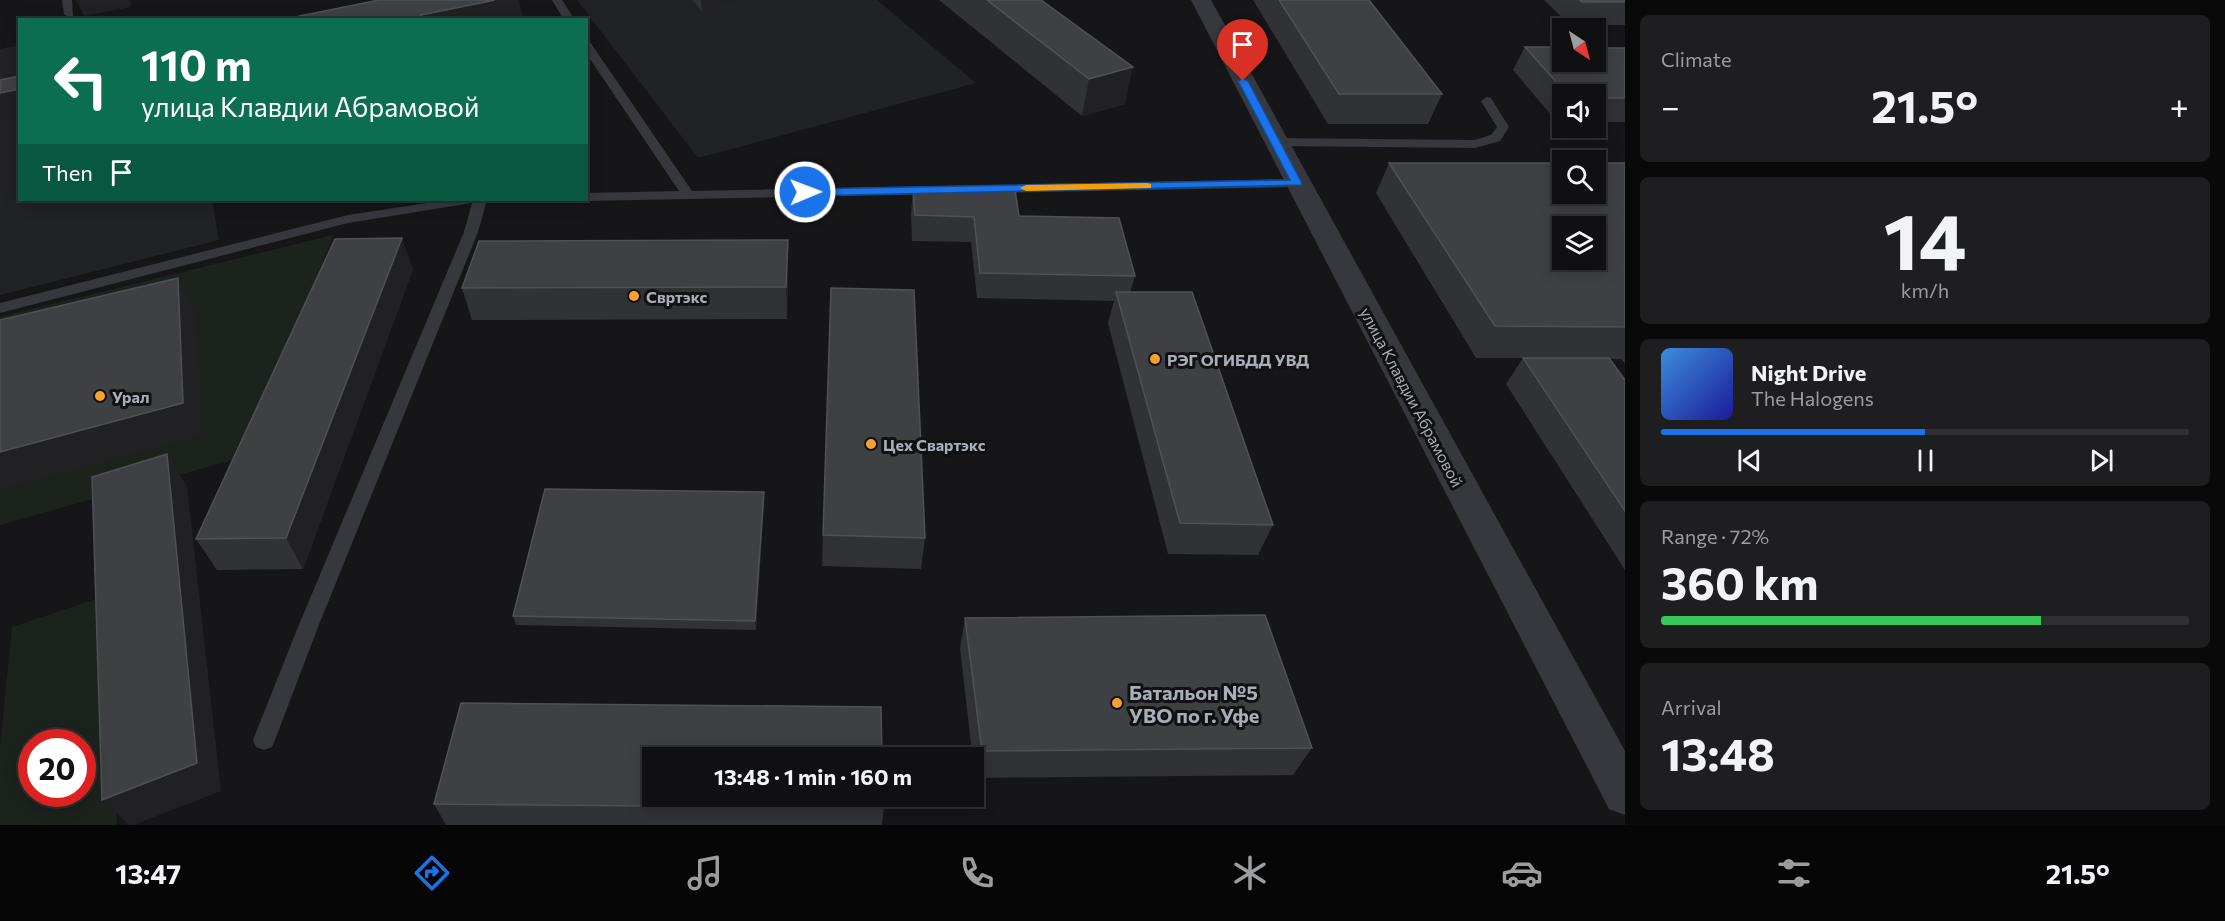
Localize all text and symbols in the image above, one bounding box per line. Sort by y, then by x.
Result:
north arrow [1552,18,1606,72]
map controls [1552,18,1606,270]
pin [1217,19,1268,81]
icon: arrive [1226,28,1259,61]
text: 110 m [141,38,252,90]
icon: left [42,42,120,120]
text: Climate [1661,47,1731,71]
text: 21.5° [1871,77,1978,132]
button: sound [1552,84,1606,138]
text: − [1661,85,1680,126]
text: + [2170,85,2189,126]
text: улица Клавдии Абрамовой [141,90,479,123]
button: search [1552,150,1606,204]
icon: arrive [105,156,138,189]
text: Then [42,159,93,186]
position arrow [773,160,837,224]
text: 14 [1883,191,1967,286]
button: layers [1552,216,1606,270]
text: km/h [1901,278,1949,302]
place label: Свртэкс [646,287,707,306]
marker: Свртэкс [627,289,641,303]
street label: улица Клавдии Абрамовой [1357,304,1467,490]
place label: РЭГ ОГИБДД УВД [1167,350,1309,369]
marker: РЭГ ОГИБДД УВД [1148,352,1162,366]
text: Night Drive [1751,359,1866,386]
text: The Halogens [1751,386,1874,410]
place label: Урал [112,387,149,406]
marker: Урал [93,389,107,403]
place label: Цех Свартэкс [883,435,986,454]
marker: Цех Свартэкс [864,437,878,451]
icon: previous [1733,444,1766,477]
icon: pause [1909,444,1942,477]
icon: next [2085,444,2118,477]
text: Range · 72% [1661,524,1769,548]
text: 360 km [1661,554,1819,609]
place label: Батальон №5 УВО по г. Уфе [1129,680,1259,727]
text: Arrival [1661,695,1722,719]
marker: Батальон №5 УВО по г. Уфе [1110,696,1124,710]
text: 13:48 [1661,725,1775,780]
speed limit sign: 20 [18,729,96,807]
text: 13:48 · 1 min · 160 m [714,763,912,790]
icon: directions [411,852,453,894]
icon: music [684,852,726,894]
icon: phone [956,852,998,894]
icon: climate [1229,852,1271,894]
icon: car [1501,852,1543,894]
icon: filters [1773,852,1815,894]
text: 13:47 [115,857,181,890]
text: 21.5° [2046,857,2110,890]

